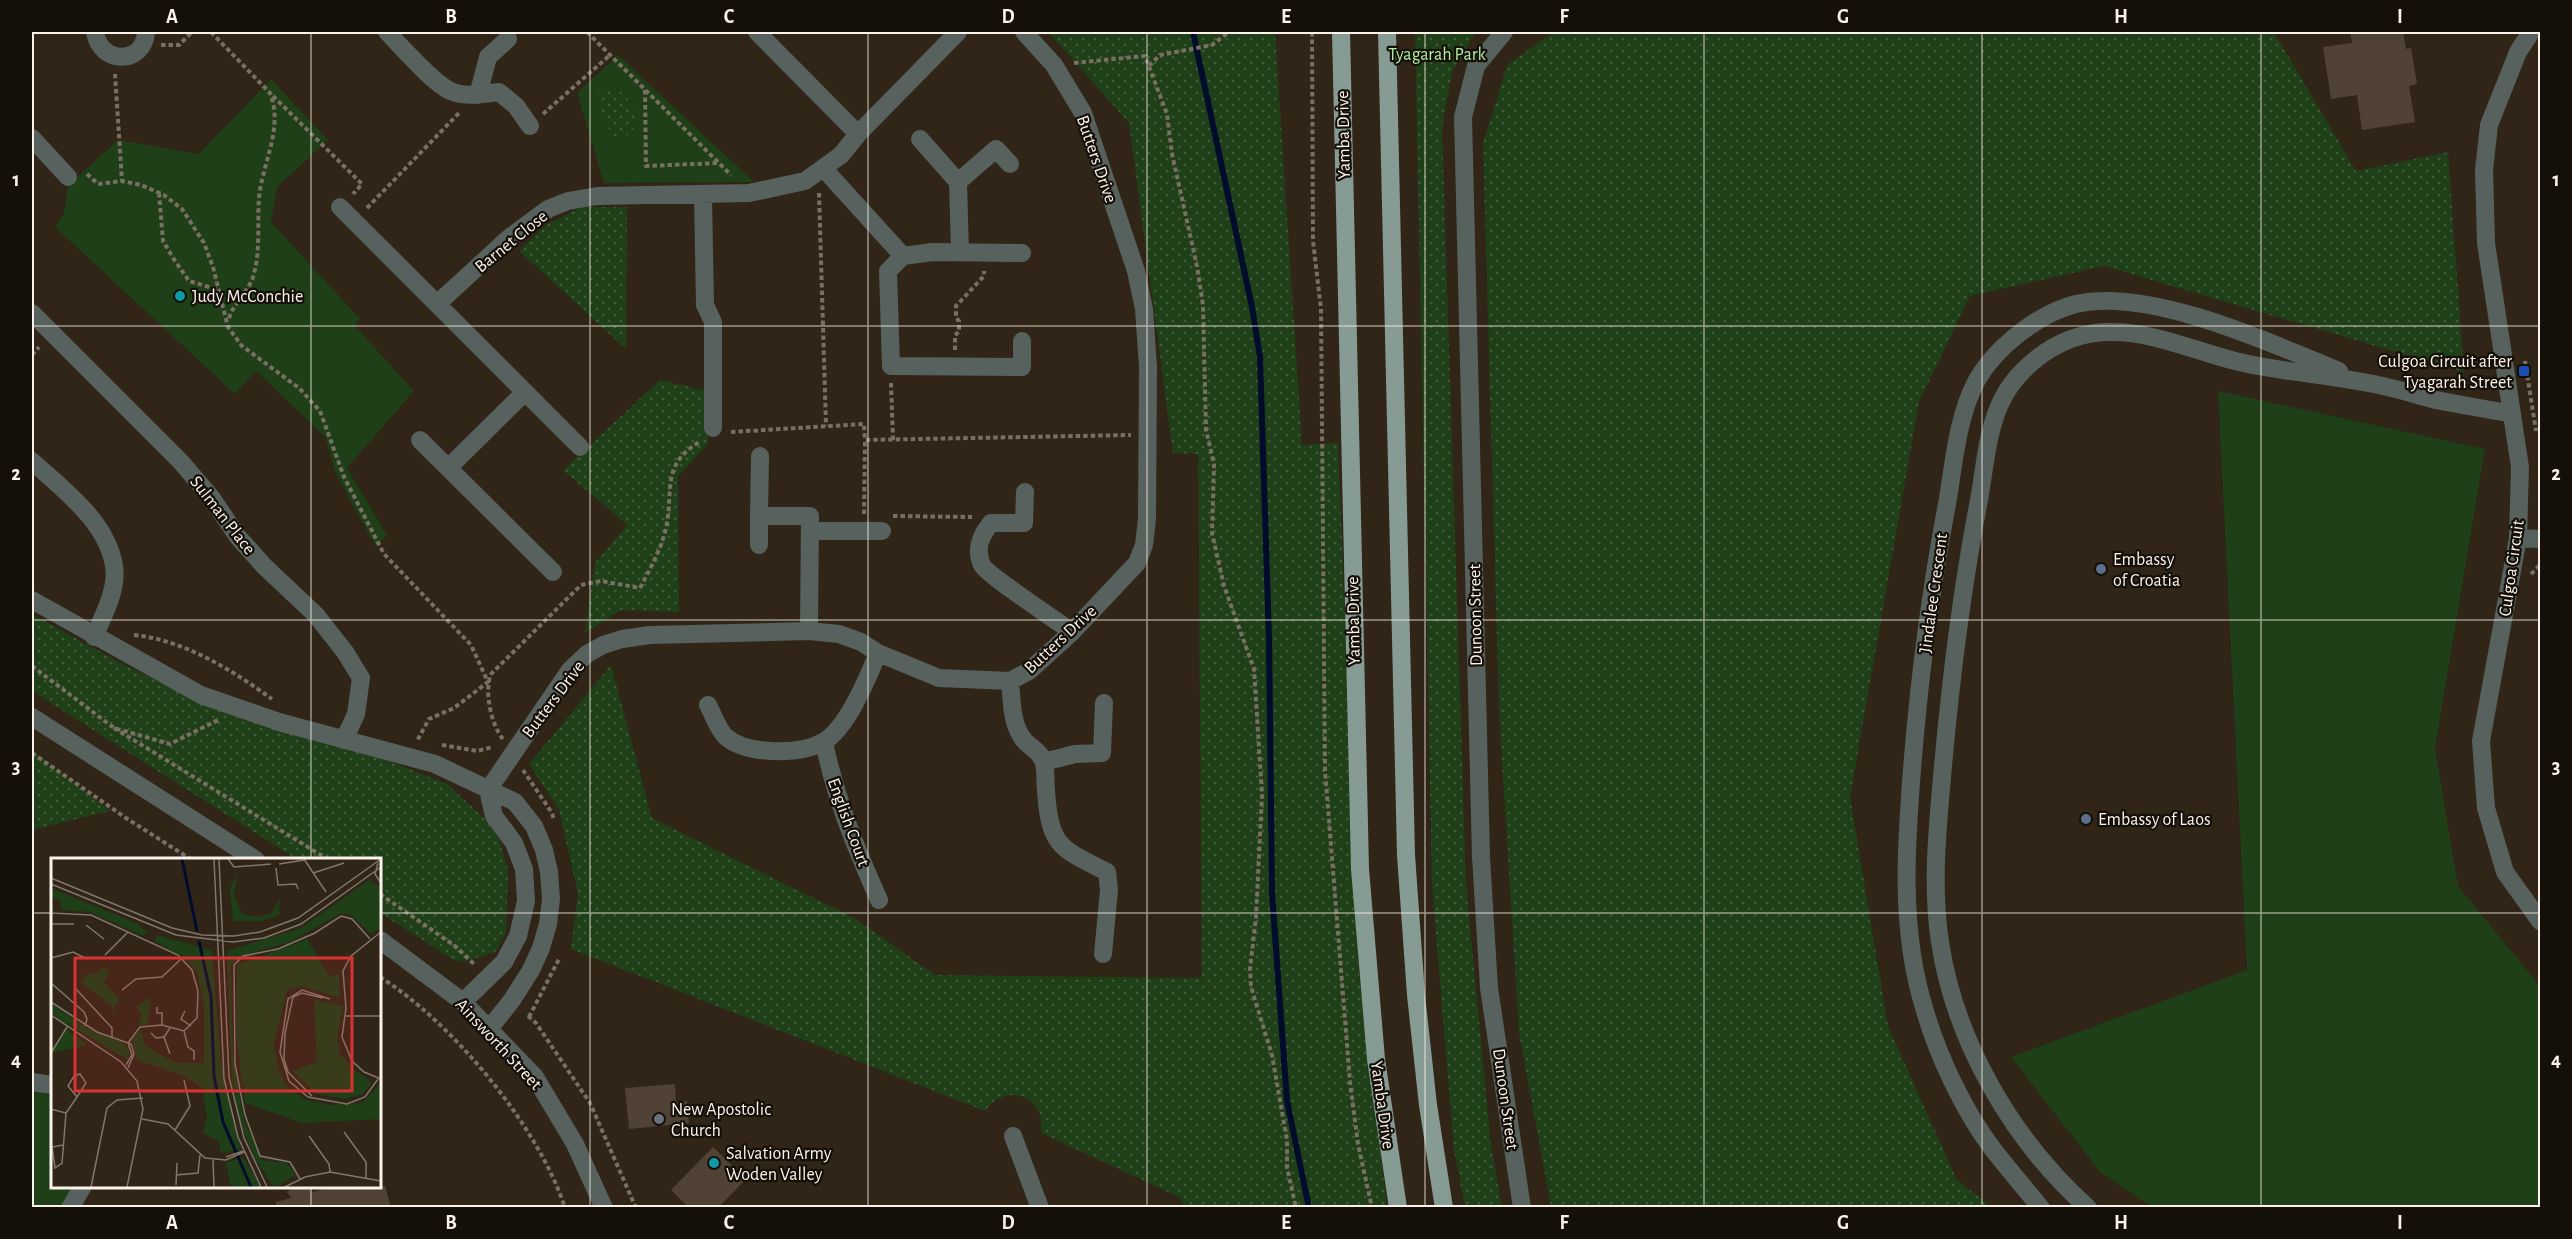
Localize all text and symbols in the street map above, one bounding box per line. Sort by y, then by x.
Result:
text: A [166,7,178,27]
text: B [445,7,457,27]
text: C [724,7,735,27]
text: D [1001,7,1015,27]
text: E [1281,7,1291,27]
text: F [1559,7,1569,27]
text: G [1837,7,1849,27]
text: H [2114,7,2128,27]
text: I [2397,7,2403,27]
park label: Tyagarah Park [1388,46,1486,64]
street label: Yamba Drive [1334,90,1354,180]
street label: Butters Drive [1073,113,1119,205]
text: 1 [12,170,20,190]
text: 1 [2552,170,2560,190]
street label: Barnet Close [472,207,551,276]
place label: Judy McConchie [192,288,303,306]
marker: Judy McConchie [173,289,187,303]
place label: Culgoa Circuit after Tyagarah Street [2378,353,2512,392]
marker: Culgoa Circuit after Tyagarah Street [2517,364,2531,378]
text: 2 [11,464,21,484]
text: 2 [2551,464,2561,484]
street label: Sulman Place [186,473,258,558]
street label: Culgoa Circuit [2496,518,2528,618]
street label: Jindalee Crescent [1917,532,1951,654]
place label: Embassy of Croatia [2113,551,2180,590]
marker: Embassy of Croatia [2094,562,2108,576]
street label: Dunoon Street [1466,564,1486,666]
street label: Yamba Drive [1344,576,1364,666]
street label: Butters Drive [1021,602,1100,677]
street label: Butters Drive [519,658,588,741]
text: 3 [12,757,20,777]
text: 3 [2552,757,2560,777]
street label: English Court [824,776,872,869]
place label: Embassy of Laos [2098,811,2211,829]
marker: Embassy of Laos [2079,812,2093,826]
inset map [51,858,381,1188]
street label: Ainsworth Street [452,996,545,1094]
street label: Dunoon Street [1489,1047,1521,1151]
text: 4 [11,1050,21,1070]
text: 4 [2551,1050,2561,1070]
street label: Yamba Drive [1367,1060,1397,1150]
place label: New Apostolic Church [671,1101,771,1140]
marker: New Apostolic Church [652,1112,666,1126]
place label: Salvation Army Woden Valley [726,1145,832,1184]
marker: Salvation Army Woden Valley [707,1156,721,1170]
text: A [166,1213,178,1233]
text: B [445,1213,457,1233]
text: C [724,1213,735,1233]
text: D [1001,1213,1015,1233]
text: E [1281,1213,1291,1233]
text: F [1559,1213,1569,1233]
text: G [1837,1213,1849,1233]
text: H [2114,1213,2128,1233]
text: I [2397,1213,2403,1233]

